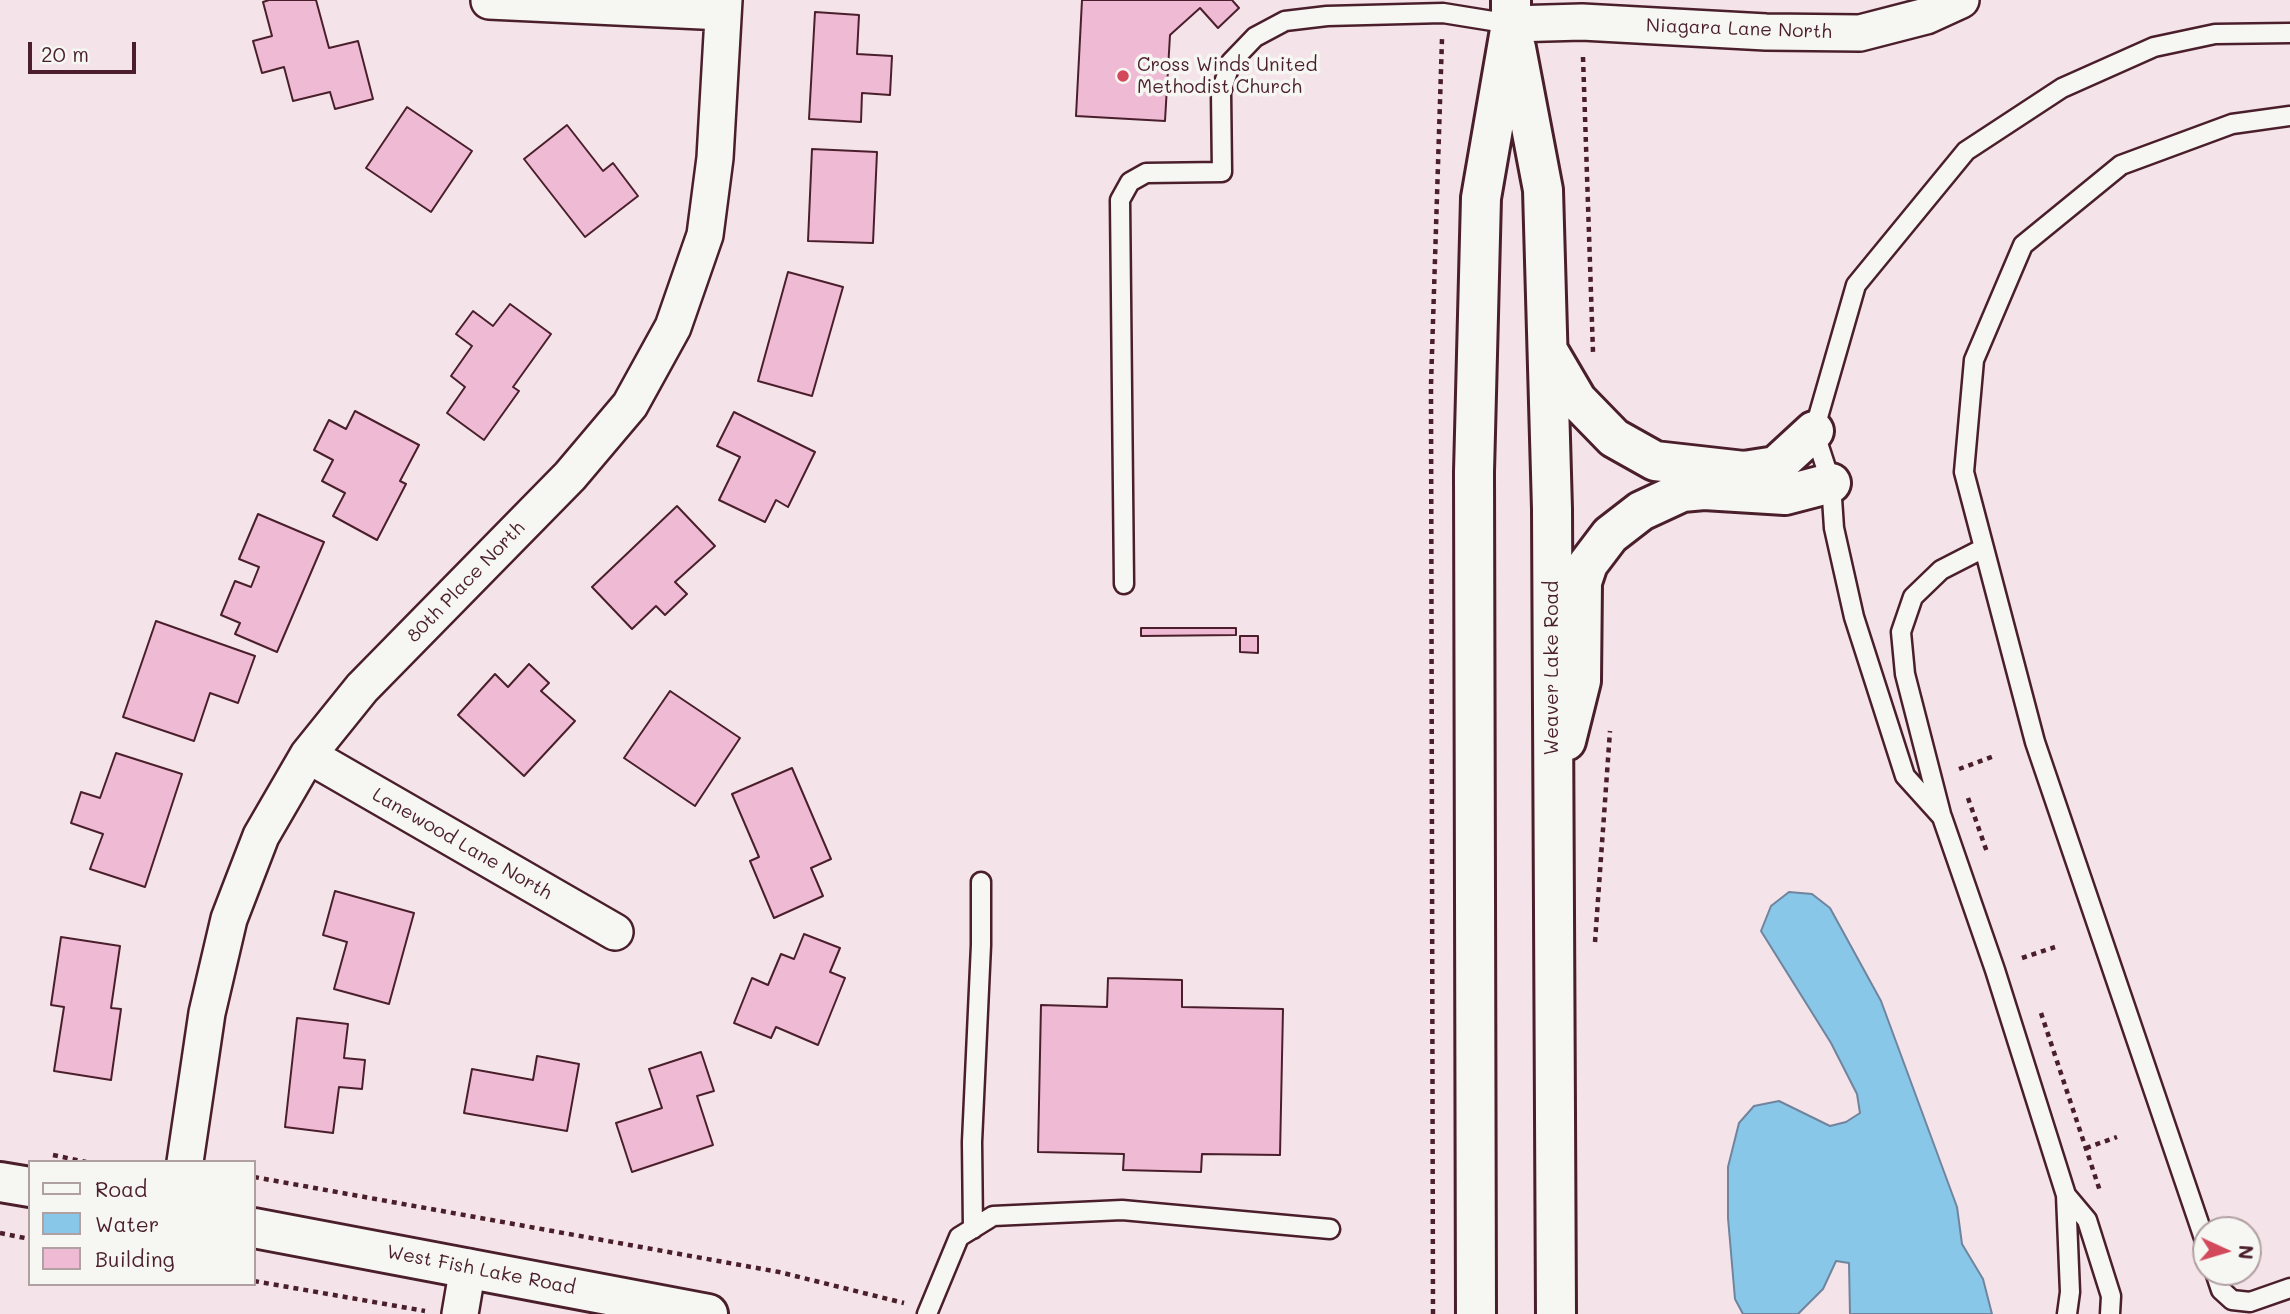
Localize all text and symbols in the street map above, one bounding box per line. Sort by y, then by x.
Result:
street label: Niagara Lane North [1646,14,1832,44]
scale bar [32,28,140,72]
text: 20 m [41,40,89,67]
place label: Cross Winds United Methodist Church [1137,54,1317,98]
marker: Cross Winds United Methodist Church [1115,68,1131,84]
street label: 80th Place North [402,517,530,647]
street label: Weaver Lake Road [1541,581,1563,755]
street label: Lanewood Lane North [368,783,556,905]
legend [28,1160,256,1286]
text: Road [95,1175,147,1202]
text: Water [95,1210,159,1237]
north arrow [2192,1216,2262,1286]
street label: West Fish Lake Road [385,1241,577,1299]
text: N [2233,1244,2259,1260]
text: Building [95,1245,175,1272]

